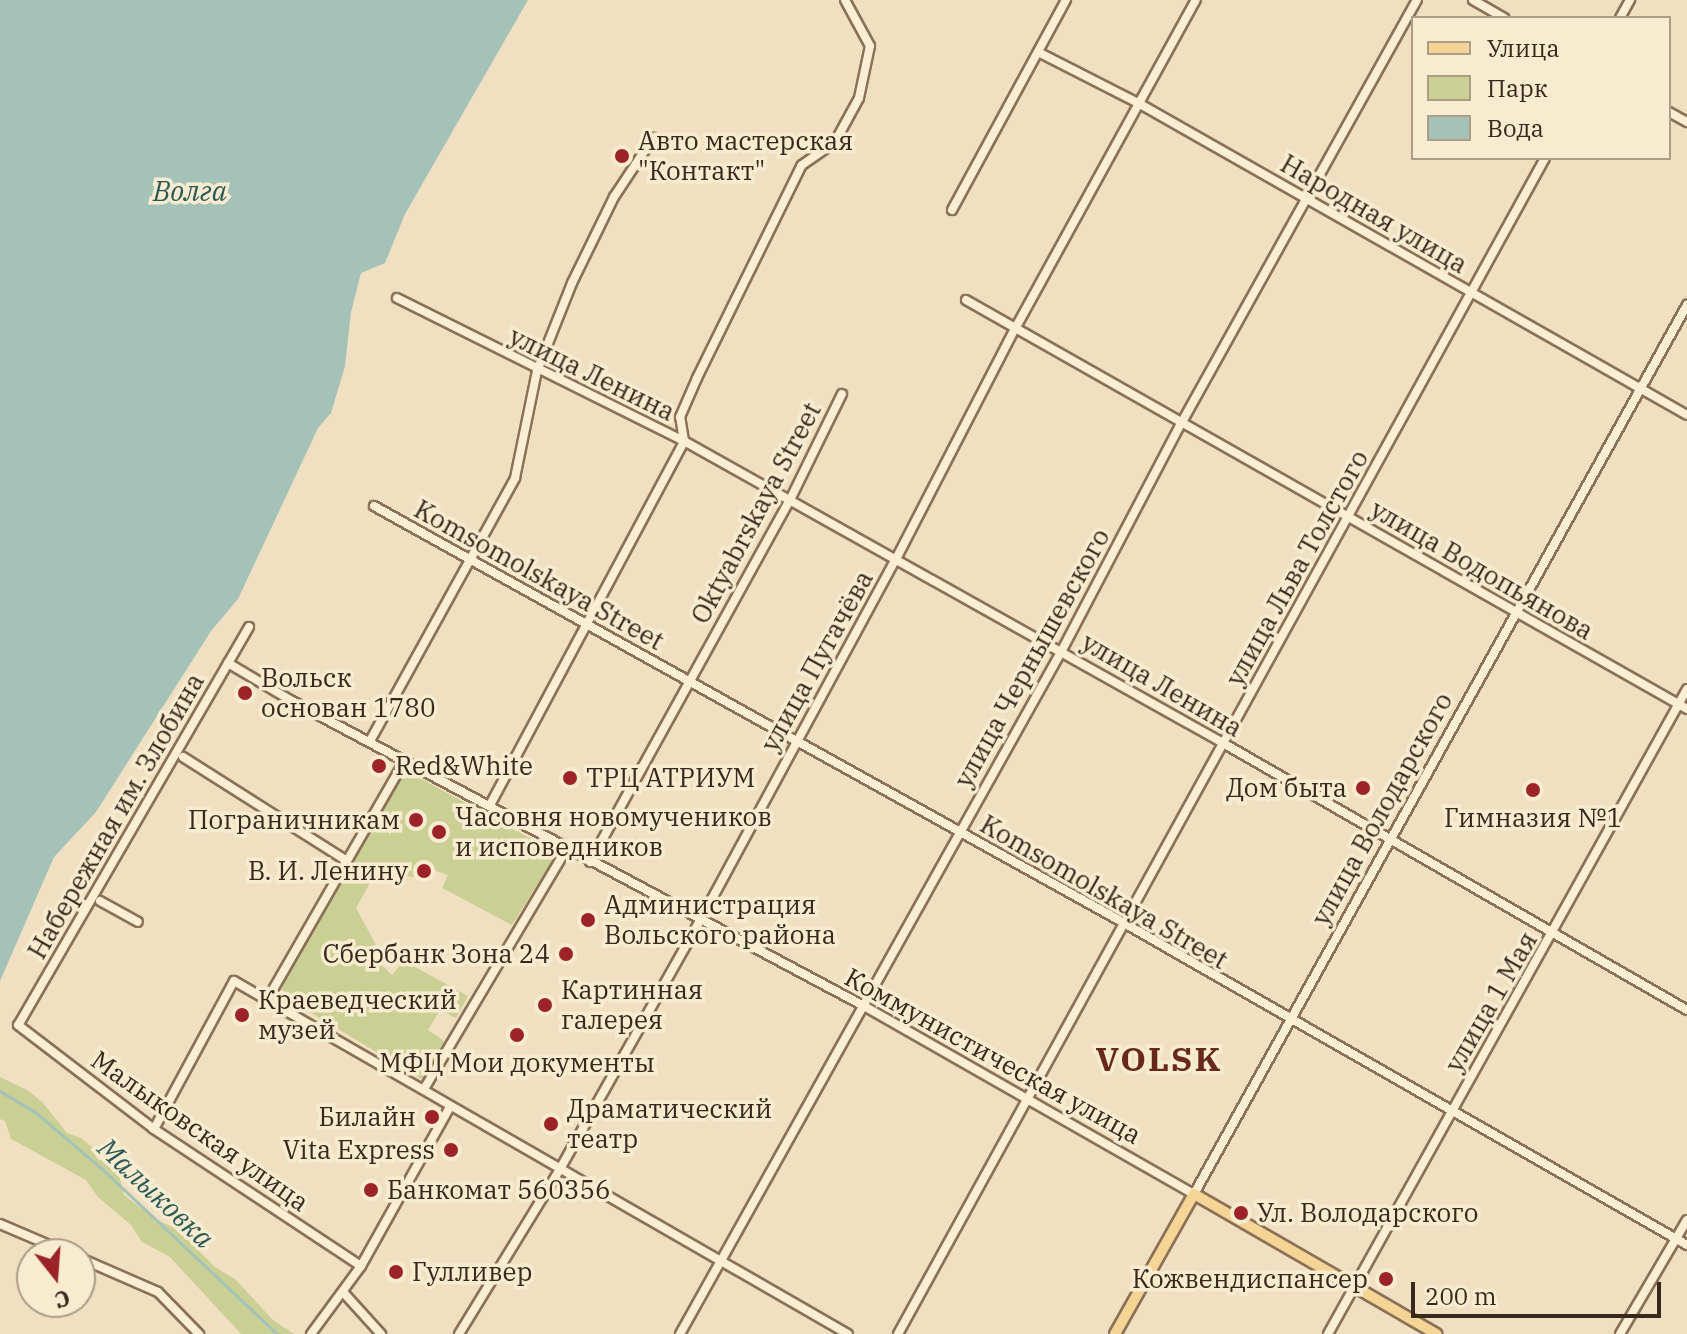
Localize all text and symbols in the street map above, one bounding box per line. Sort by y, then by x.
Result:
legend [1411,16,1671,160]
text: Улица [1487,32,1560,64]
text: Парк [1487,72,1548,104]
text: Вода [1487,112,1544,144]
place label: Авто мастерская "Контакт" [638,125,853,186]
marker: Авто мастерская "Контакт" [613,147,631,165]
street label: Народная улица [1275,148,1473,280]
water label: Волга [153,174,227,208]
street label: улица Ленина [504,320,680,428]
street label: Oktyabrskaya Street [685,397,827,629]
street label: улица Льва Толстого [1219,445,1375,691]
street label: Komsomolskaya Street [409,493,669,657]
street label: улица Водопьянова [1365,493,1599,647]
street label: улица Чернышевского [948,523,1116,793]
street label: улица Пугачёва [754,565,880,757]
street label: улица Ленина [1076,626,1248,744]
place label: Вольск основан 1780 [261,662,436,724]
street label: Набережная им. Злобина [21,668,211,964]
marker: Вольск основан 1780 [236,684,254,702]
street label: улица Володарского [1305,687,1459,931]
place label: Red&White [395,750,533,782]
marker: Red&White [370,757,388,775]
place label: ТРЦ АТРИУМ [586,762,755,794]
marker: ТРЦ АТРИУМ [561,769,579,787]
place label: Дом быта [1226,772,1347,804]
marker: Дом быта [1354,779,1372,797]
marker: Гимназия №1 [1524,781,1542,799]
place label: Часовня новомучеников и исповедников [455,801,772,862]
place label: Гимназия №1 [1444,802,1622,834]
place label: Пограничникам [188,804,400,836]
street label: Komsomolskaya Street [975,808,1233,976]
marker: Пограничникам [407,811,425,829]
marker: Часовня новомучеников и исповедников [430,823,448,841]
place label: В. И. Ленину [248,855,408,887]
marker: В. И. Ленину [415,862,433,880]
place label: Администрация Вольского района [604,889,836,950]
marker: Администрация Вольского района [579,911,597,929]
street label: улица 1 Мая [1438,926,1544,1078]
place label: Сбербанк Зона 24 [323,938,550,970]
marker: Сбербанк Зона 24 [557,945,575,963]
street label: Коммунистическая улица [839,961,1147,1151]
place label: Картинная галерея [561,974,703,1036]
place label: Краеведческий музей [258,984,457,1046]
marker: Картинная галерея [536,996,554,1014]
marker: Краеведческий музей [233,1006,251,1024]
marker: МФЦ Мои документы [508,1026,526,1044]
district label: VOLSK [1095,1039,1223,1079]
street label: Малыковская улица [85,1044,315,1218]
place label: МФЦ Мои документы [379,1047,655,1079]
place label: Драматический театр [567,1093,772,1154]
place label: Билайн [319,1101,416,1133]
marker: Билайн [423,1108,441,1126]
marker: Драматический театр [542,1115,560,1133]
water label: Малыковка [91,1131,221,1255]
place label: Vita Express [283,1134,435,1166]
marker: Vita Express [442,1141,460,1159]
place label: Банкомат 560356 [387,1174,611,1206]
marker: Банкомат 560356 [362,1181,380,1199]
place label: Ул. Володарского [1257,1197,1478,1229]
marker: Ул. Володарского [1232,1204,1250,1222]
north arrow [16,1238,96,1318]
place label: Гулливер [412,1256,532,1288]
marker: Гулливер [387,1263,405,1281]
place label: Кожвендиспансер [1132,1263,1368,1295]
scale bar [1415,1266,1665,1316]
marker: Кожвендиспансер [1375,1268,1397,1290]
text: 200 m [1425,1280,1497,1312]
text: С [51,1284,74,1316]

